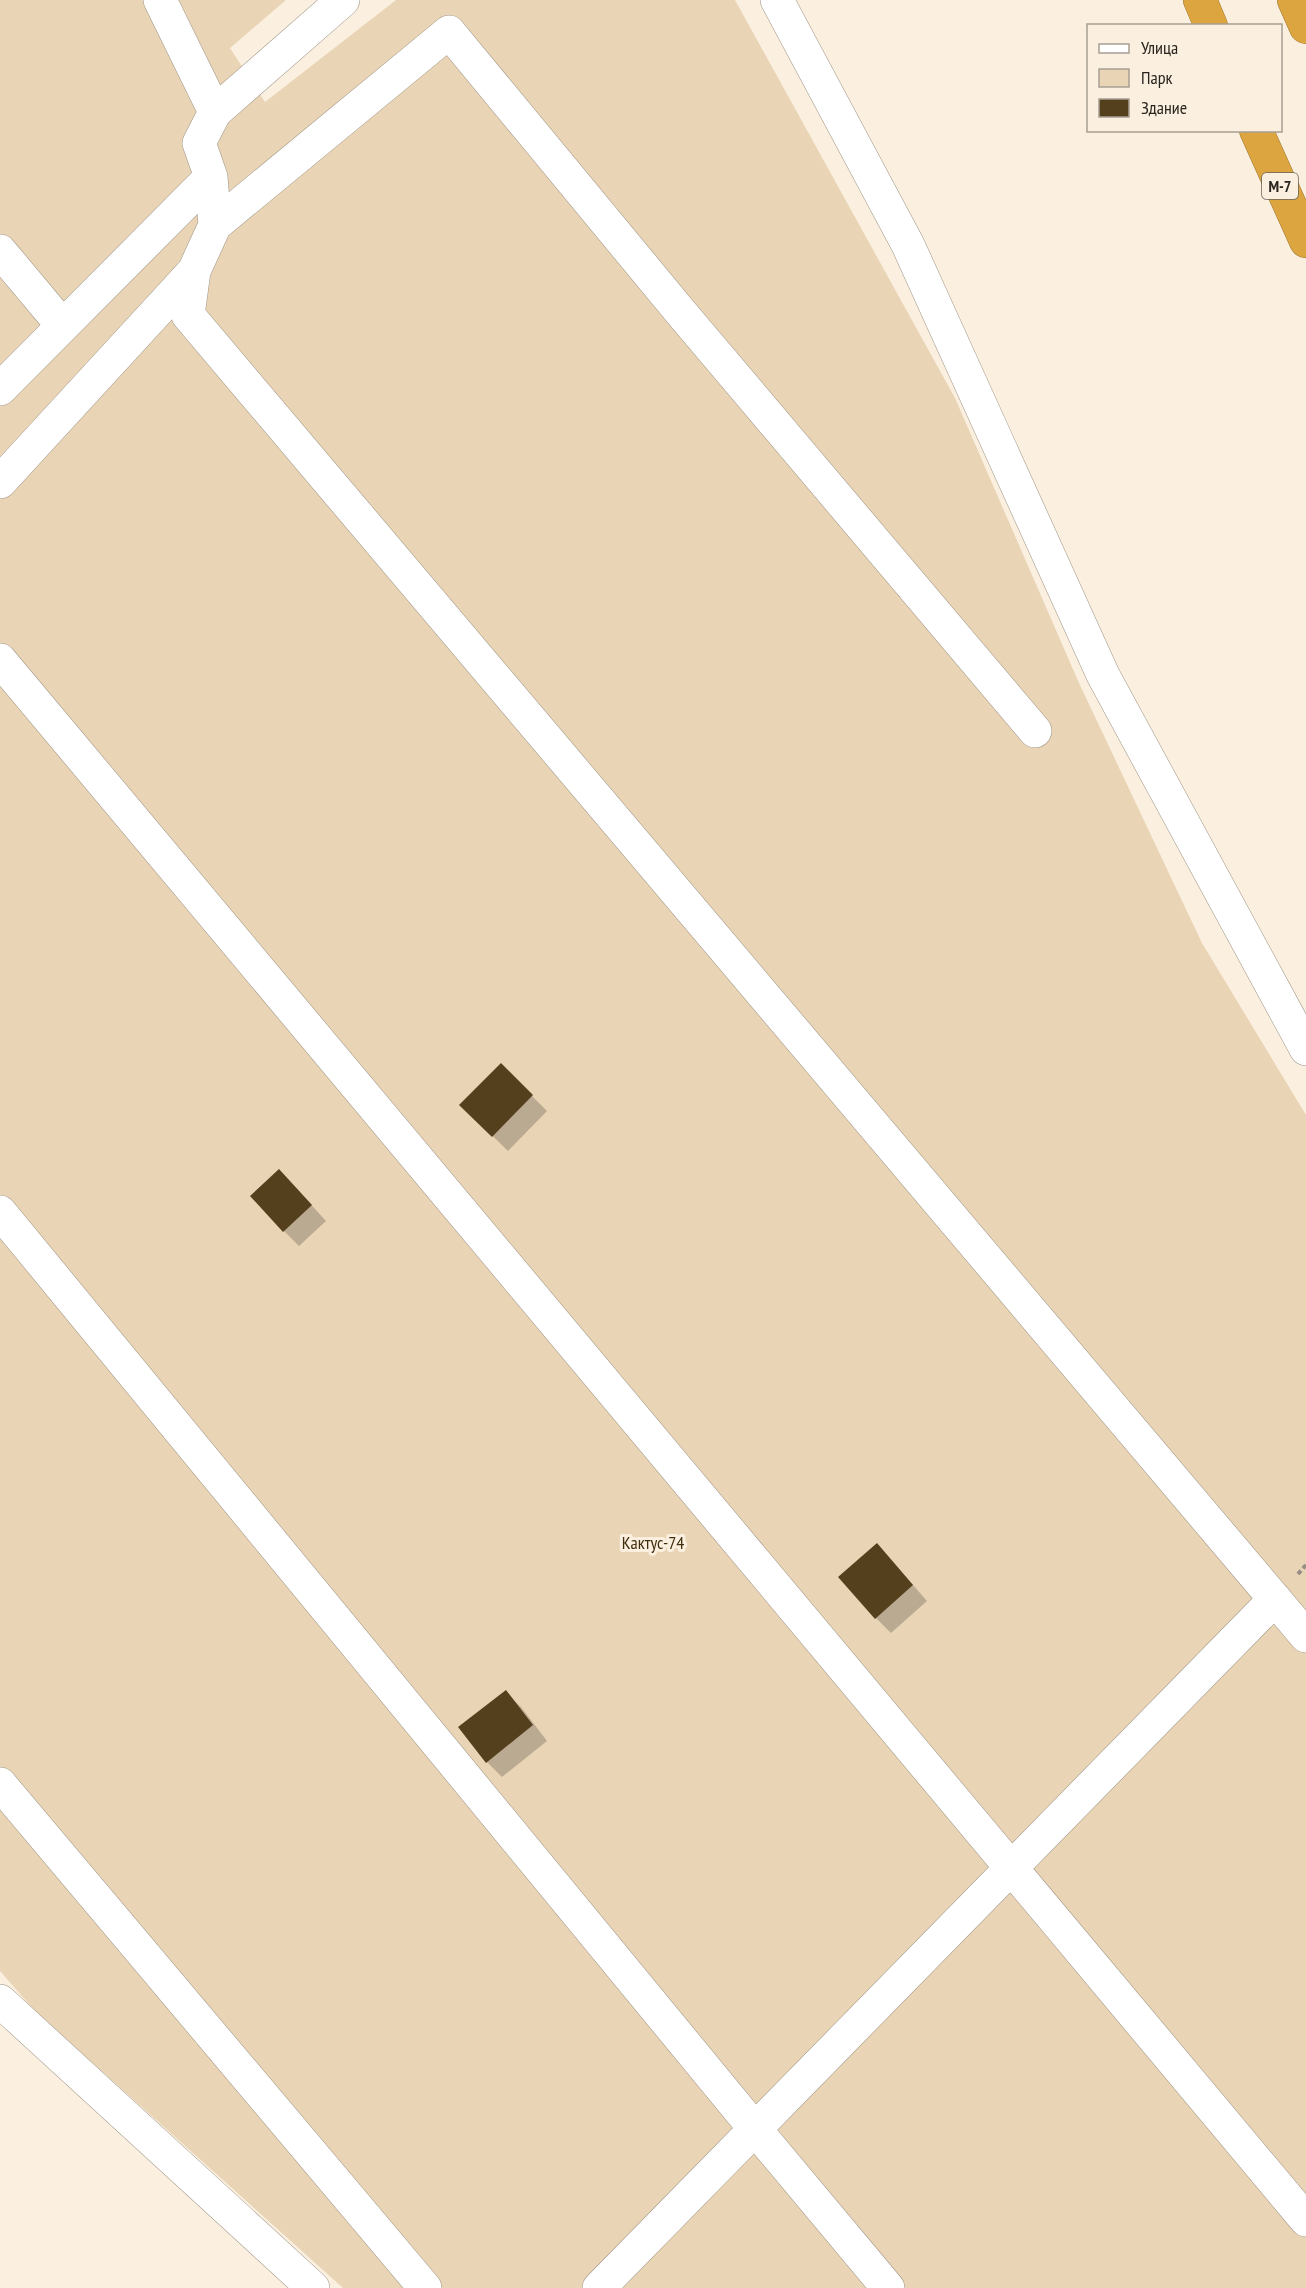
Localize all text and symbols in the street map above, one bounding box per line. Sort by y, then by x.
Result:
legend [1087,24,1282,132]
text: Улица [1141,36,1178,59]
text: Парк [1141,66,1172,89]
text: Здание [1141,96,1187,119]
road number: М-7 [1262,173,1298,199]
park label: Кактус-74 [622,1531,684,1554]

